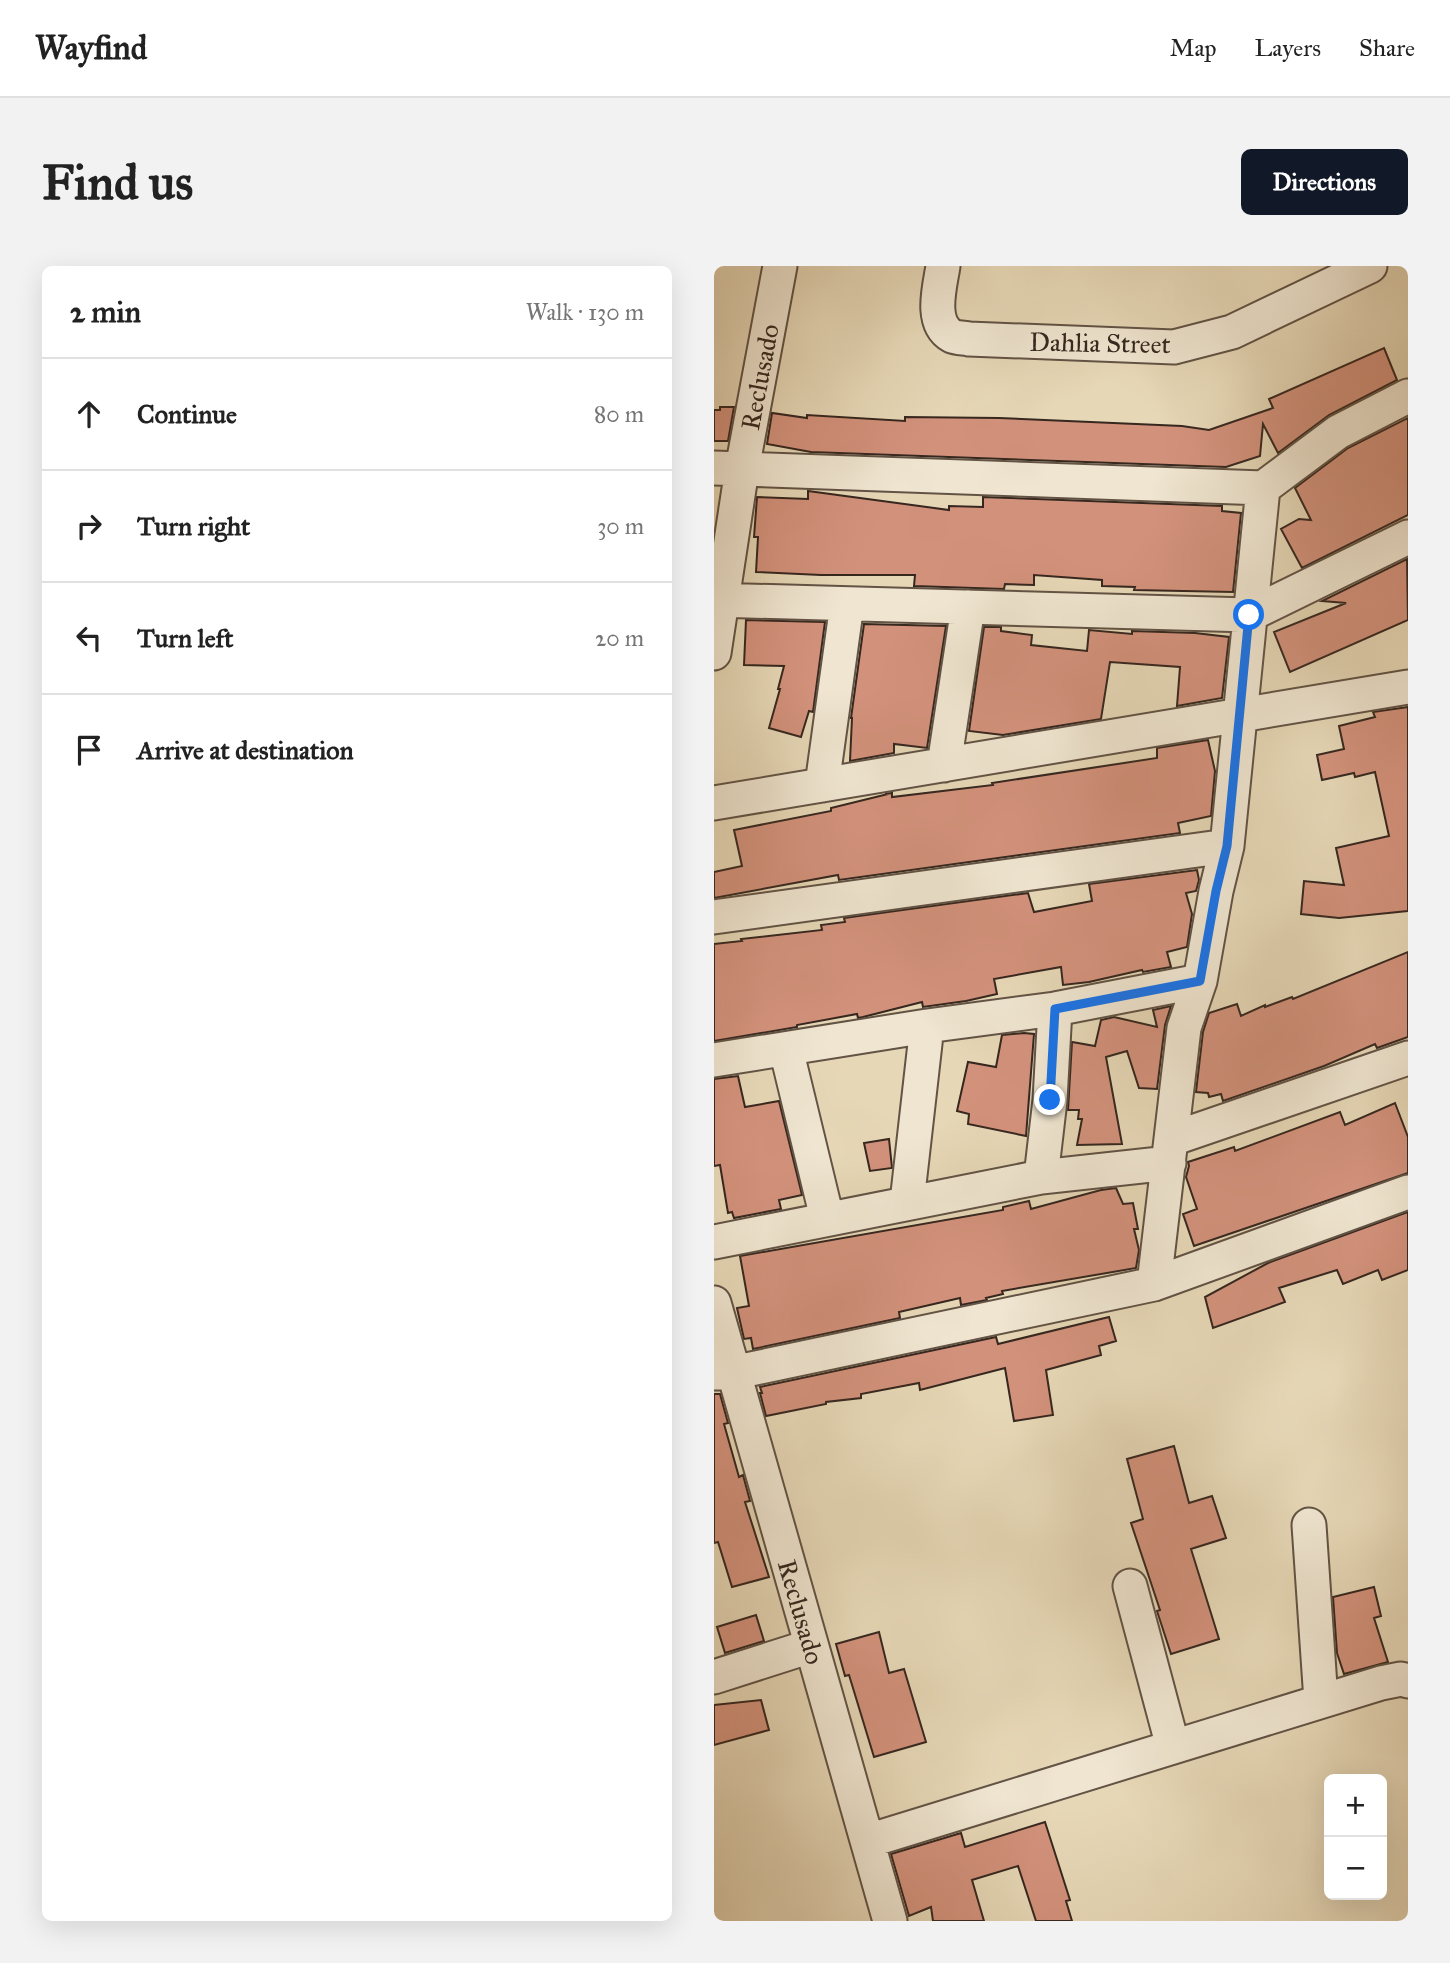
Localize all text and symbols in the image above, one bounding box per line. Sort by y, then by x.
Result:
text: Wayfind [35,28,147,68]
text: Map [1170,33,1217,63]
text: Layers [1255,33,1321,63]
text: Share [1359,33,1415,63]
button: Directions [1241,149,1408,215]
text: Find us [42,153,193,212]
text: 2 min [70,294,141,330]
text: Walk · 130 m [526,298,644,326]
street label: Reclusado [734,321,786,433]
street label: Dahlia Street [1029,326,1171,360]
icon: ahead [70,395,108,433]
text: Continue [137,398,237,430]
text: 80 m [594,400,644,428]
icon: right [70,507,108,545]
text: Turn right [137,510,250,542]
text: 30 m [597,512,644,540]
route start [1233,599,1264,630]
icon: left [70,619,108,657]
text: Turn left [137,622,233,654]
text: 20 m [595,624,644,652]
icon: arrive [70,731,108,769]
text: Arrive at destination [137,734,354,766]
route end [1034,1084,1065,1115]
street label: Reclusado [771,1556,831,1668]
map controls [1324,1774,1387,1900]
button: + [1324,1774,1387,1837]
button: − [1324,1837,1387,1900]

